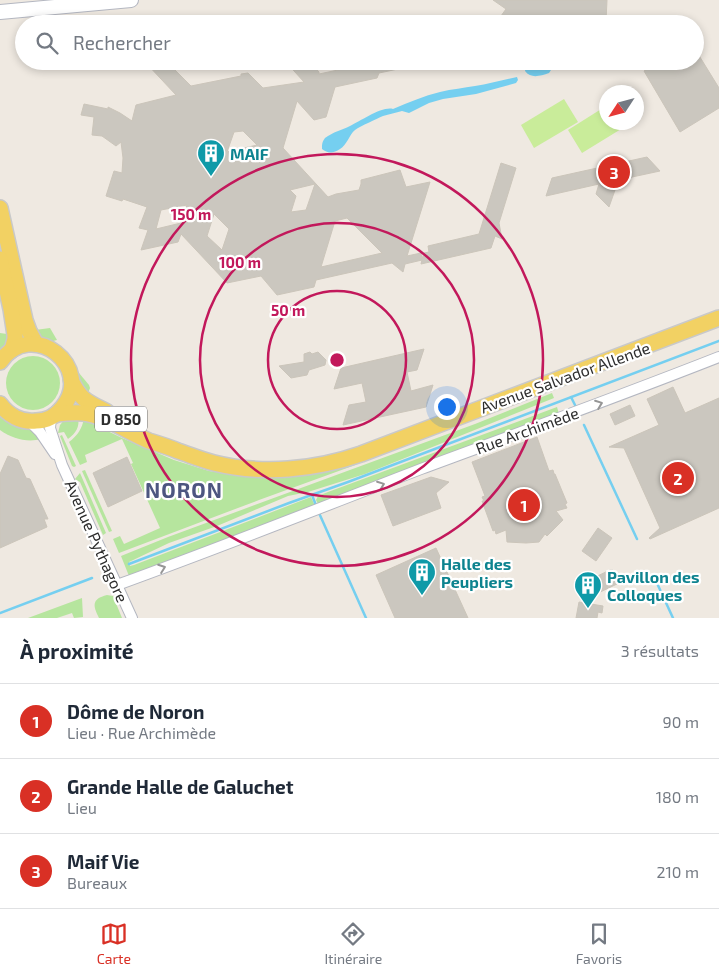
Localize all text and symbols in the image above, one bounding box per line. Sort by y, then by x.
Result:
search box [15,15,704,70]
icon: search [33,29,61,57]
text: Rechercher [73,31,171,54]
north arrow [599,85,644,130]
building icon: MAIF [196,138,226,177]
place label: MAIF [230,144,269,163]
pin: 3 [598,153,630,191]
text: 150 m [171,205,211,223]
text: 100 m [219,253,261,271]
text: 50 m [271,301,305,319]
street label: Avenue Salvador Allende [478,337,652,417]
centre of rings [328,351,346,369]
your location [434,394,460,420]
one-way arrow [594,399,602,409]
street label: Rue Archimède [473,403,581,457]
road number: D 850 [95,406,147,432]
pin: 2 [662,459,694,497]
street label: Avenue Pythagore [61,477,133,605]
district label: NORON [145,477,223,502]
one-way arrow [376,481,384,491]
pin: 1 [508,486,540,524]
place label: Halle des Peupliers [441,554,513,591]
building icon: Halle des Peupliers [407,557,437,596]
one-way arrow [158,564,166,574]
place label: Pavillon des Colloques [607,567,699,604]
building icon: Pavillon des Colloques [573,570,603,609]
text: À proximité [20,638,134,663]
text: 3 résultats [621,641,699,660]
text: Dôme de Noron [67,700,204,723]
text: 1 [33,712,39,731]
text: 90 m [663,712,699,731]
text: Lieu · Rue Archimède [67,723,216,742]
text: Grande Halle de Galuchet [67,775,293,798]
text: 2 [31,787,41,806]
text: 180 m [656,787,699,806]
text: Lieu [67,798,97,817]
text: Maif Vie [67,850,140,873]
text: 3 [31,862,41,881]
text: 210 m [656,862,699,881]
text: Bureaux [67,873,127,892]
tab: Carte [97,920,131,967]
tab: Itinéraire [324,920,382,967]
tab: Favoris [576,920,622,967]

